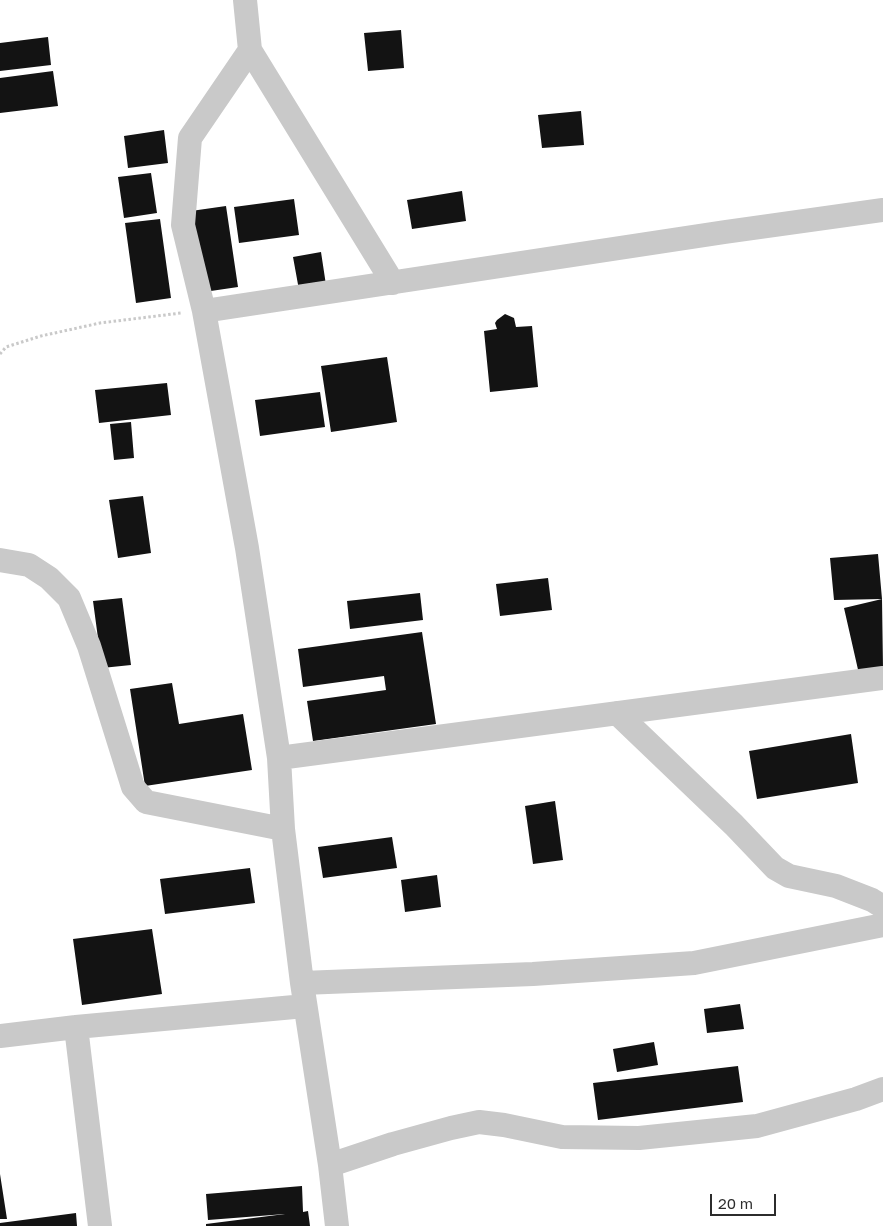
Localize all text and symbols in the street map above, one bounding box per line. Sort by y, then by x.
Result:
scale bar [713,1184,779,1216]
text: 20 m [718,1194,753,1212]

